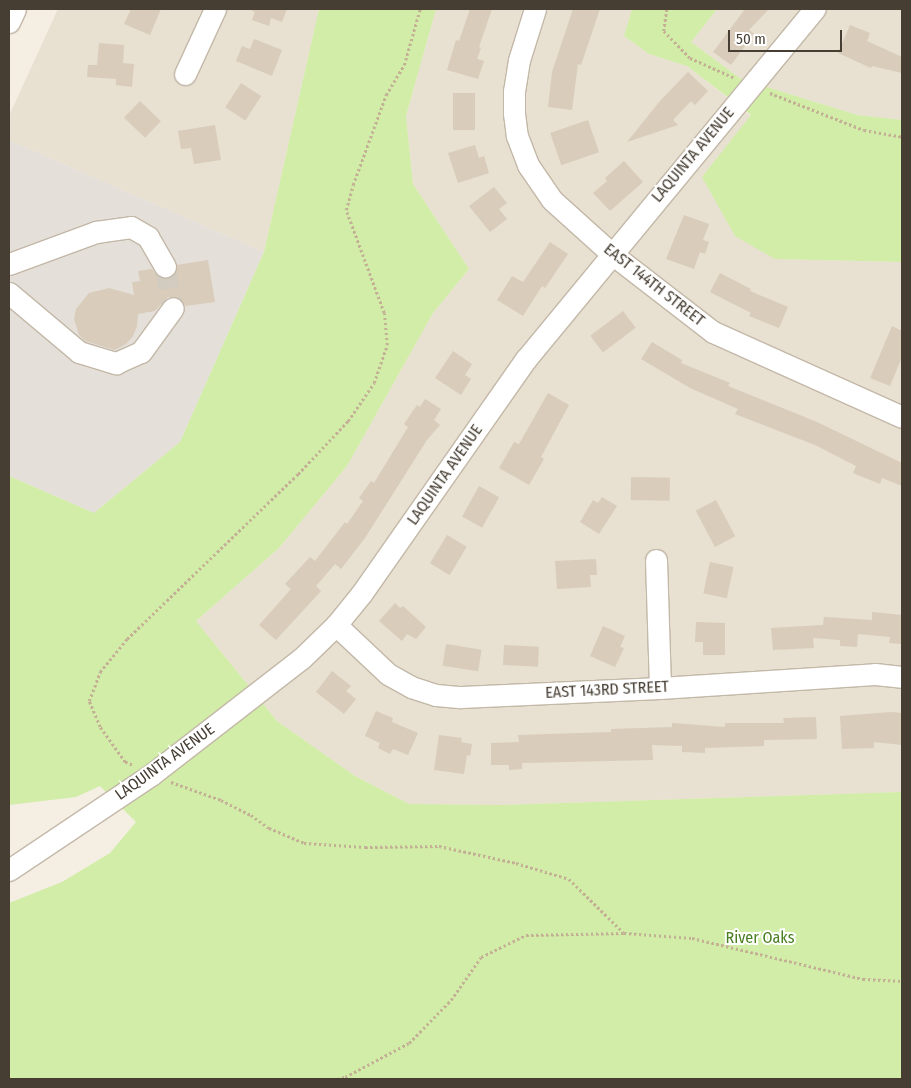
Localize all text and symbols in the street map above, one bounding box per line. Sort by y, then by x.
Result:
scale bar [731,20,845,52]
text: 50 m [736,30,766,48]
street label: LAQUINTA AVENUE [648,104,738,206]
street label: EAST 144TH STREET [600,240,708,330]
street label: LAQUINTA AVENUE [403,421,487,529]
street label: EAST 143RD STREET [545,677,669,703]
street label: LAQUINTA AVENUE [112,720,218,804]
park label: River Oaks [726,928,794,948]

